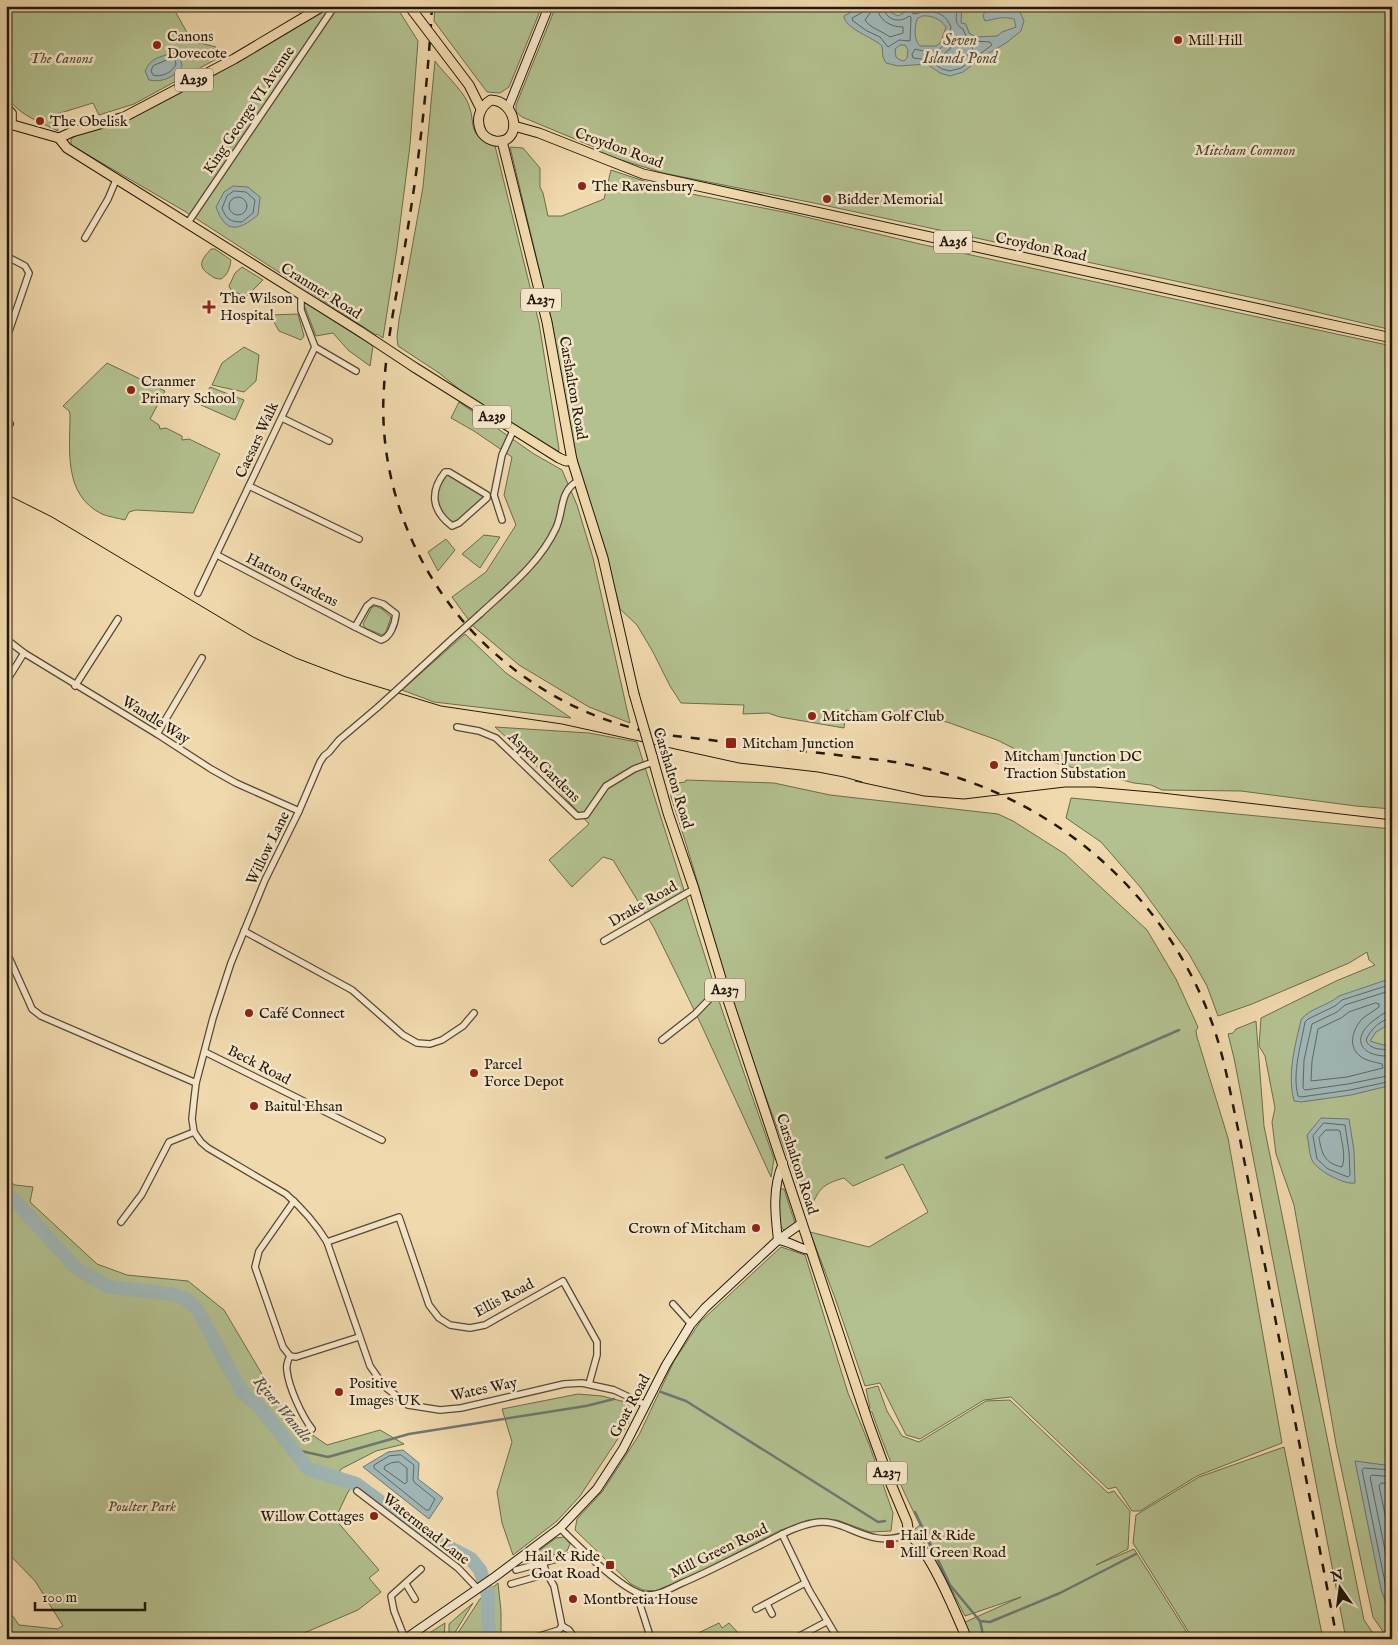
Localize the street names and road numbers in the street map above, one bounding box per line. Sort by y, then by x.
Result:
street label: King George VI Avenue [199,42,299,178]
road number: A239 [175,68,213,92]
street label: Croydon Road [572,123,667,173]
street label: Croydon Road [994,228,1089,266]
road number: A236 [934,230,972,253]
street label: Cranmer Road [277,259,366,324]
road number: A237 [521,288,561,312]
street label: Carshalton Road [555,335,592,442]
street label: Caesars Walk [231,398,283,481]
road number: A239 [473,406,511,428]
street label: Hatton Gardens [243,549,341,611]
street label: Wandle Way [118,692,194,749]
street label: Carshalton Road [649,725,698,832]
street label: Aspen Gardens [503,727,584,806]
street label: Willow Lane [242,808,294,888]
street label: Drake Road [605,876,682,931]
road number: A237 [705,978,745,1002]
street label: Beck Road [224,1041,295,1089]
street label: Carshalton Road [772,1111,823,1218]
street label: Ellis Road [471,1274,538,1322]
street label: Goat Road [605,1370,655,1441]
street label: Wates Way [449,1373,520,1405]
road number: A237 [867,1462,907,1485]
street label: Watermead Lane [379,1489,474,1569]
street label: Mill Green Road [667,1519,772,1583]

